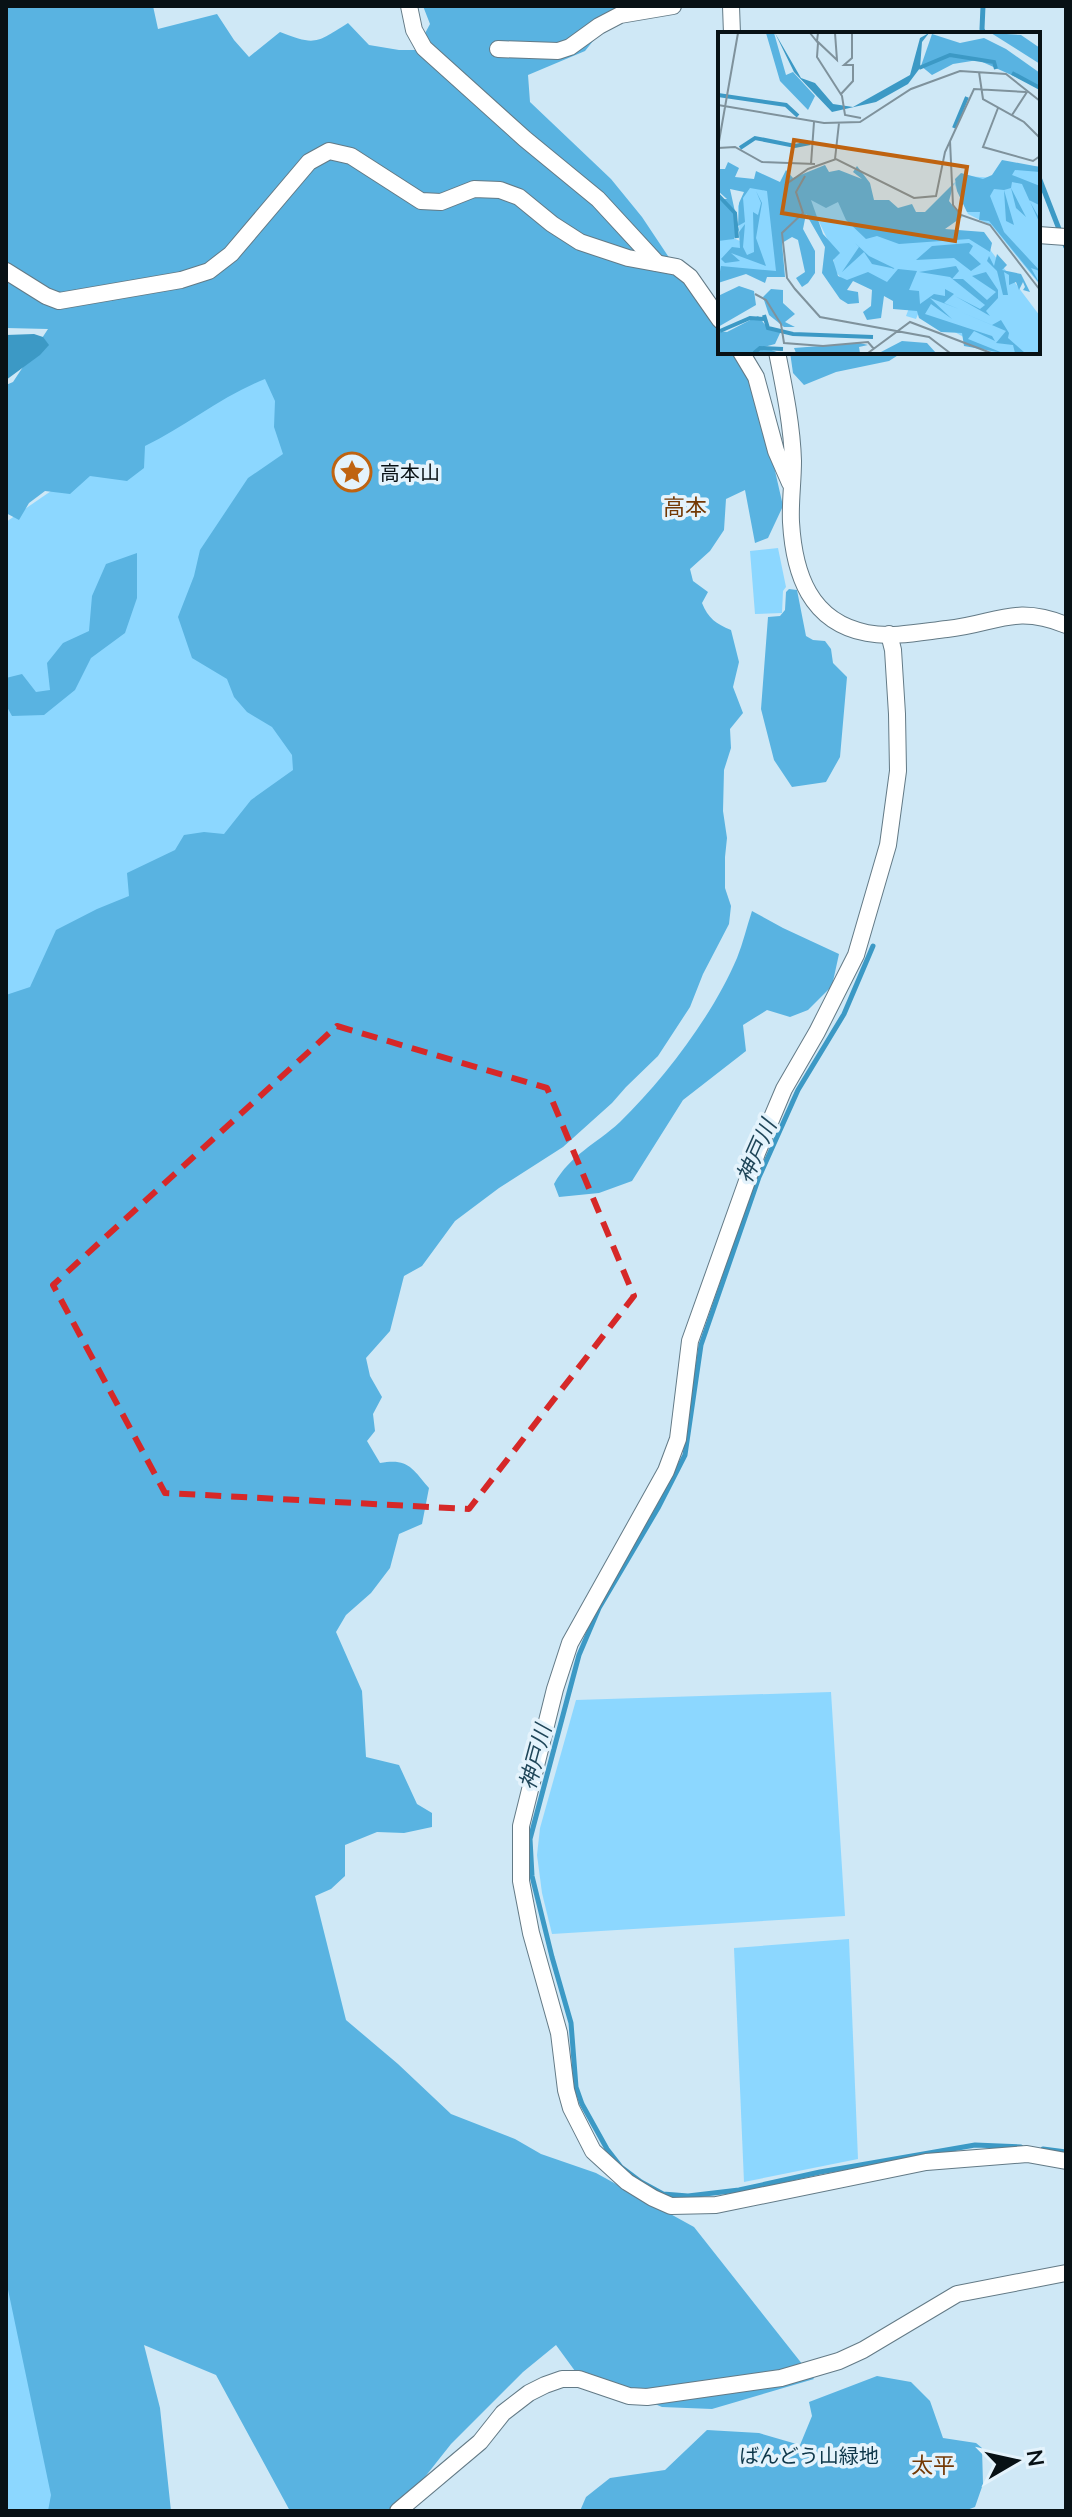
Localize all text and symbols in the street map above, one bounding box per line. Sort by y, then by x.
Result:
inset map [718,32,1040,354]
place icon: 高本山 [331,451,373,493]
place label: 高本山 [380,460,440,485]
district label: 高本 [663,493,707,521]
water label: 神戸川 [730,1113,783,1187]
water label: 神戸川 [513,1720,558,1793]
north arrow [976,2421,1056,2501]
park label: ばんどう山緑地 [739,2443,879,2468]
text: N [1021,2447,1051,2468]
district label: 太平 [911,2451,955,2479]

